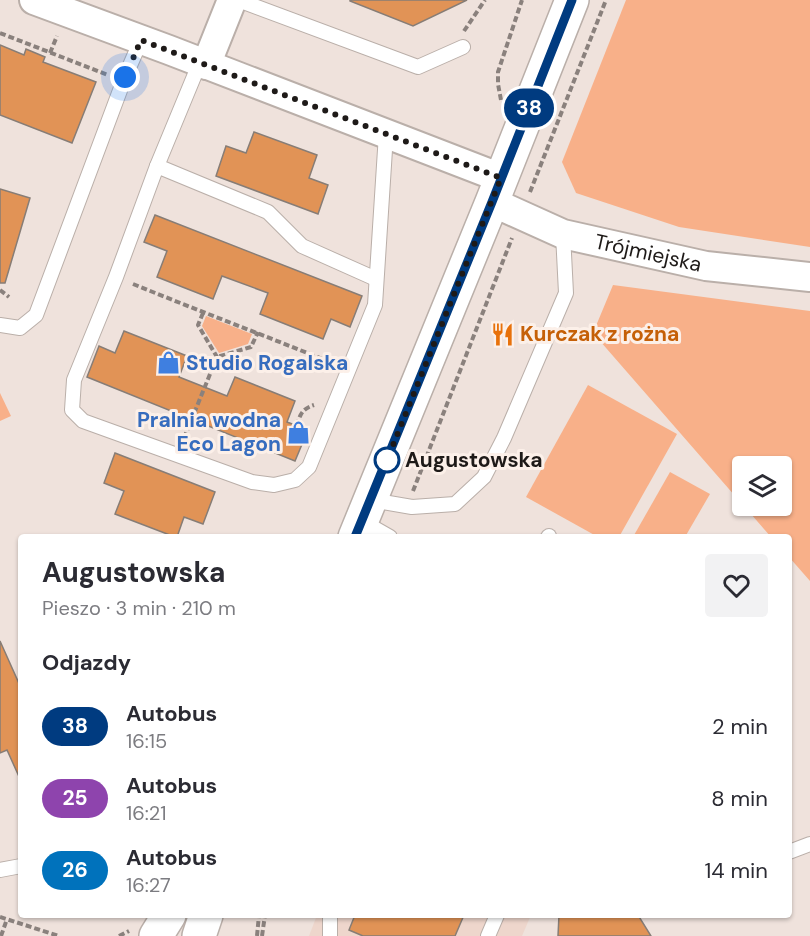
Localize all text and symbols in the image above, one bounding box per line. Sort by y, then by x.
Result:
your location [110,62,140,92]
line badge: 38 [502,88,556,128]
text: 38 [516,94,542,122]
street label: Trójmiejska [592,227,704,279]
place label: Kurczak z rożna [520,320,679,348]
restaurant icon: Kurczak z rożna [489,321,515,347]
place label: Studio Rogalska [186,349,348,377]
shop icon: Studio Rogalska [155,350,181,376]
place label: Pralnia wodna Eco Lagon [137,406,281,458]
shop icon: Pralnia wodna Eco Lagon [286,419,312,445]
place label: Augustowska [405,446,543,474]
marker: Augustowska [374,447,400,473]
map controls [732,456,792,516]
button: layers [732,456,792,516]
text: Augustowska [42,554,226,591]
button: heart [705,554,768,617]
text: Pieszo · 3 min · 210 m [42,595,236,621]
text: Odjazdy [42,648,131,677]
text: Autobus [126,699,217,728]
text: 38 [62,712,88,740]
text: 2 min [712,712,768,741]
text: 16:15 [126,728,167,754]
text: Autobus [126,771,217,800]
text: 25 [62,784,88,812]
text: 8 min [711,784,768,813]
text: 16:21 [126,800,167,826]
text: Autobus [126,843,217,872]
text: 26 [62,856,88,884]
text: 14 min [704,856,768,885]
text: 16:27 [126,872,171,898]

